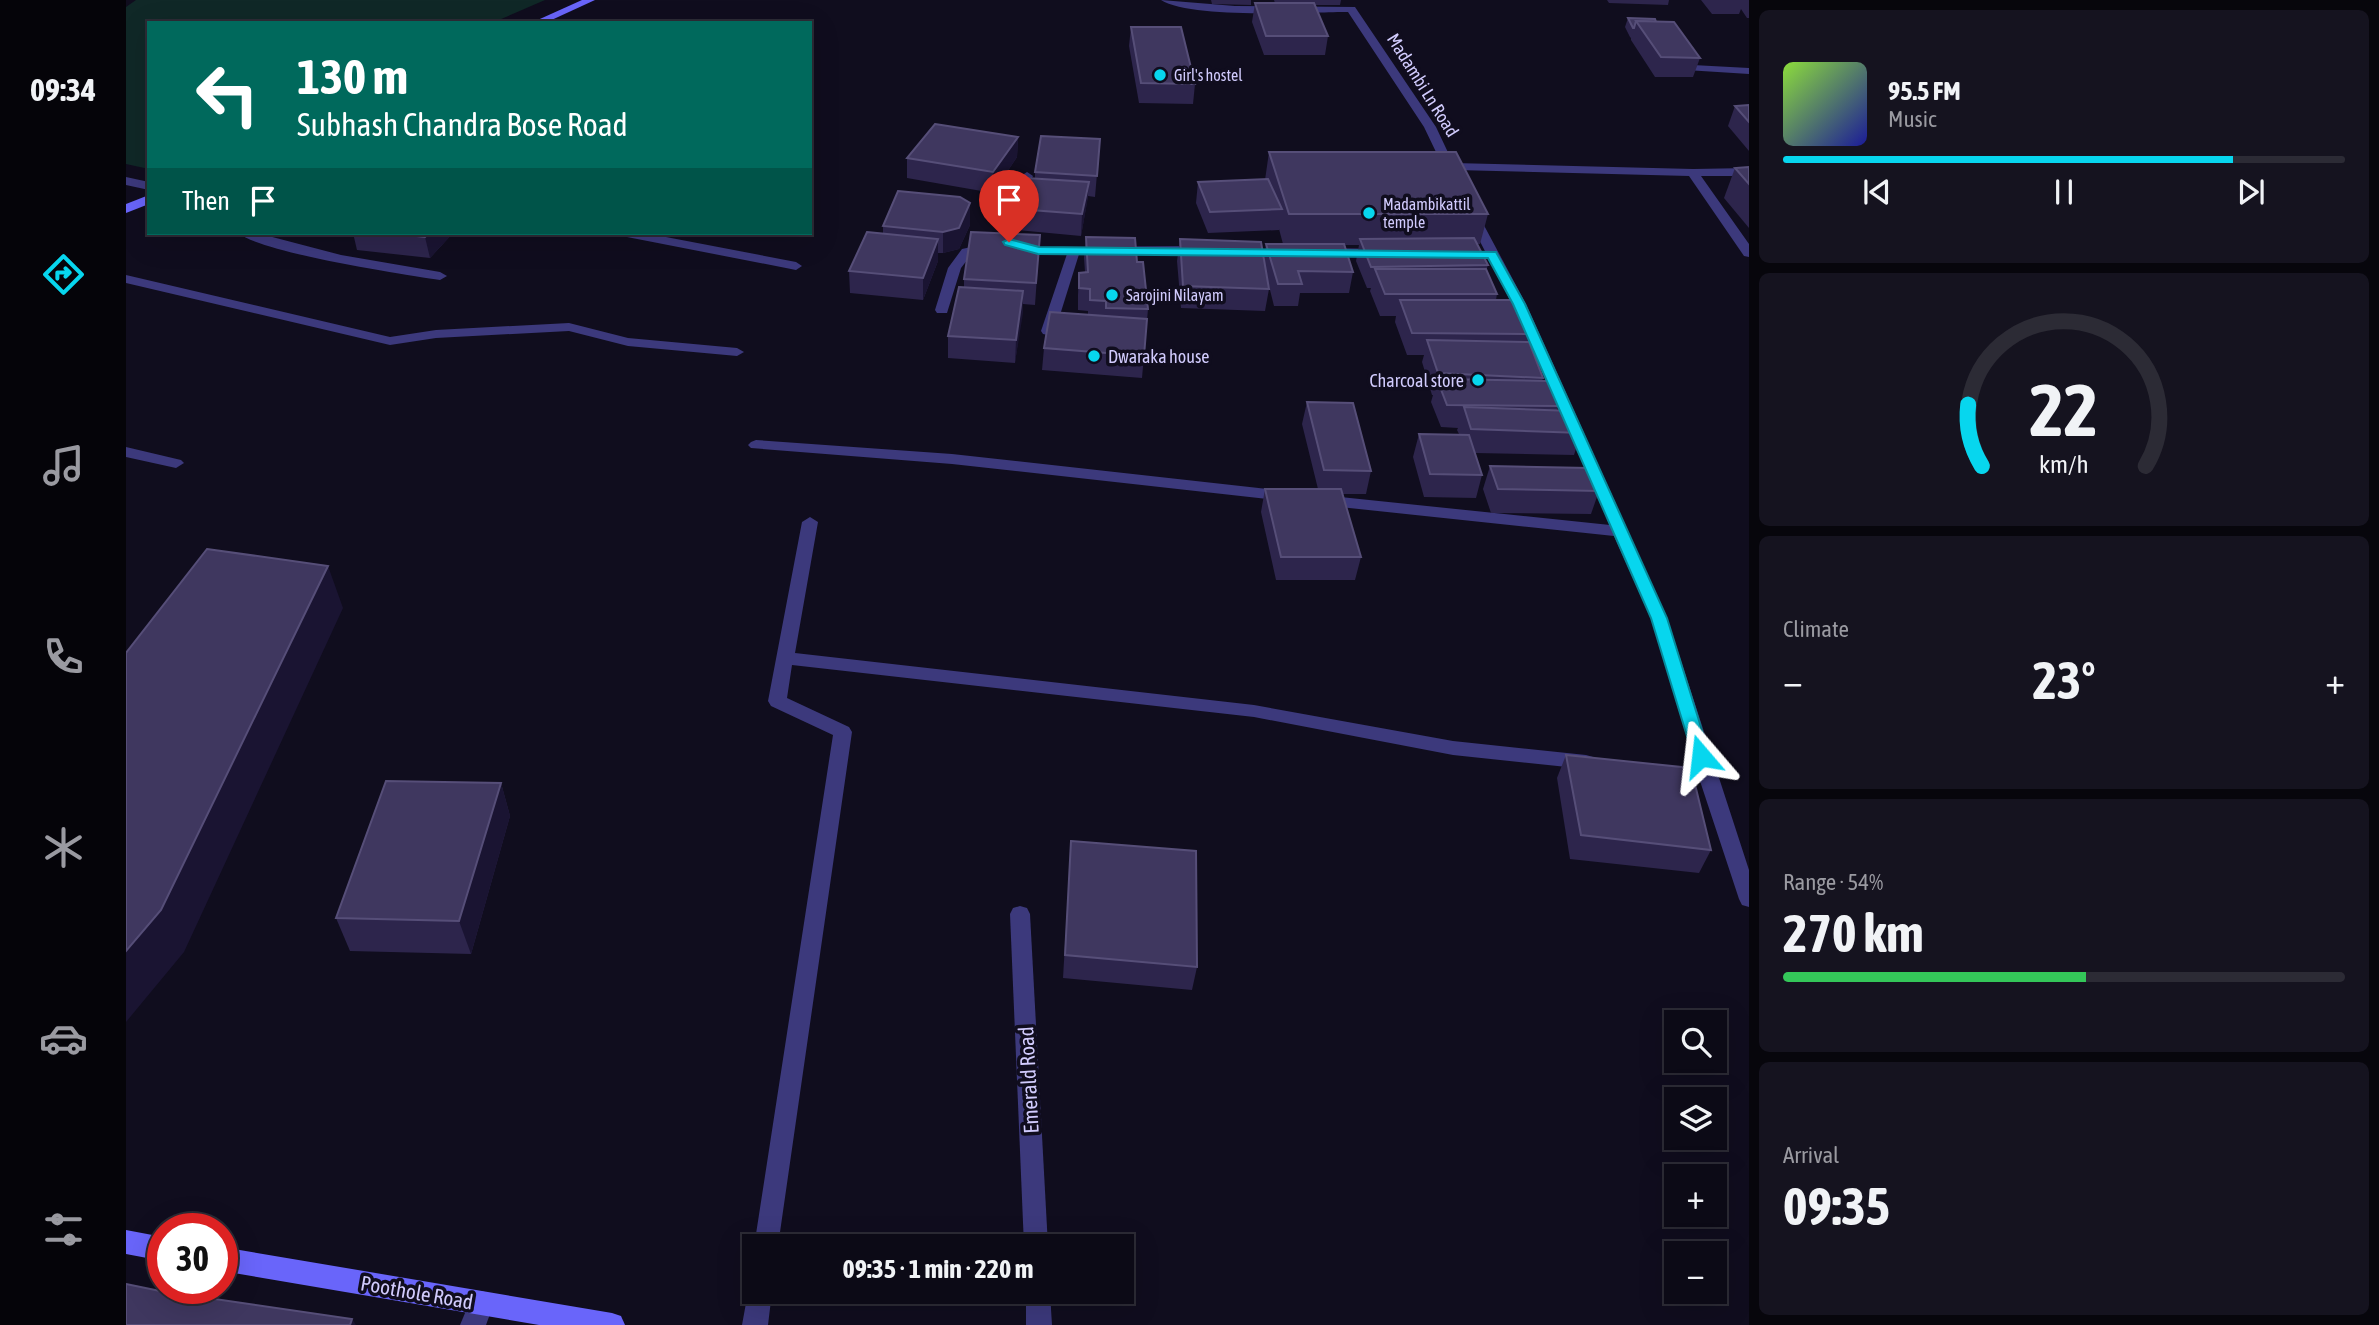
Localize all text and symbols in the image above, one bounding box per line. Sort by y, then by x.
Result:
street label: Madambi Ln Road [1383,29,1463,141]
text: 130 m [297,48,408,104]
icon: left [182,49,273,140]
place label: Girl's hostel [1174,66,1243,84]
marker: Girl's hostel [1152,67,1168,83]
text: 09:34 [30,71,96,108]
text: 95.5 FM [1888,76,1961,106]
text: Subhash Chandra Bose Road [297,106,628,143]
text: Music [1888,106,1936,132]
pin [979,170,1039,242]
icon: previous [1858,173,1896,211]
icon: pause [2045,173,2083,211]
icon: next [2232,173,2270,211]
icon: arrive [990,181,1028,219]
icon: arrive [244,182,282,220]
text: Then [182,186,230,216]
place label: Madambikattil temple [1383,195,1471,232]
marker: Madambikattil temple [1361,205,1377,221]
icon: directions [39,250,88,299]
place label: Sarojini Nilayam [1126,286,1224,305]
marker: Sarojini Nilayam [1104,287,1120,303]
place label: Dwaraka house [1108,346,1210,367]
marker: Dwaraka house [1086,348,1102,364]
text: 22 [2030,368,2098,451]
place label: Charcoal store [1369,370,1464,391]
marker: Charcoal store [1470,372,1486,388]
icon: music [39,441,88,490]
text: km/h [2039,449,2089,477]
text: Climate [1783,616,1849,642]
icon: phone [39,632,88,681]
text: 23° [2032,650,2096,710]
text: − [1783,659,1803,702]
text: + [2325,659,2345,702]
position arrow [1664,719,1738,793]
icon: climate [39,823,88,872]
text: Range · 54% [1783,869,1883,895]
text: 270 km [1783,903,1924,963]
map controls [1664,1010,1727,1304]
button: search [1664,1010,1727,1073]
icon: car [39,1014,88,1063]
street label: Emerald Road [1013,1026,1043,1134]
button: layers [1664,1087,1727,1150]
text: Arrival [1783,1142,1839,1168]
button: + [1664,1164,1727,1227]
text: 09:35 [1783,1176,1890,1236]
icon: filters [39,1205,88,1254]
speed limit sign: 30 [147,1213,238,1304]
button: − [1664,1241,1727,1304]
text: 09:35 · 1 min · 220 m [843,1254,1033,1284]
street label: Poothole Road [359,1270,475,1314]

